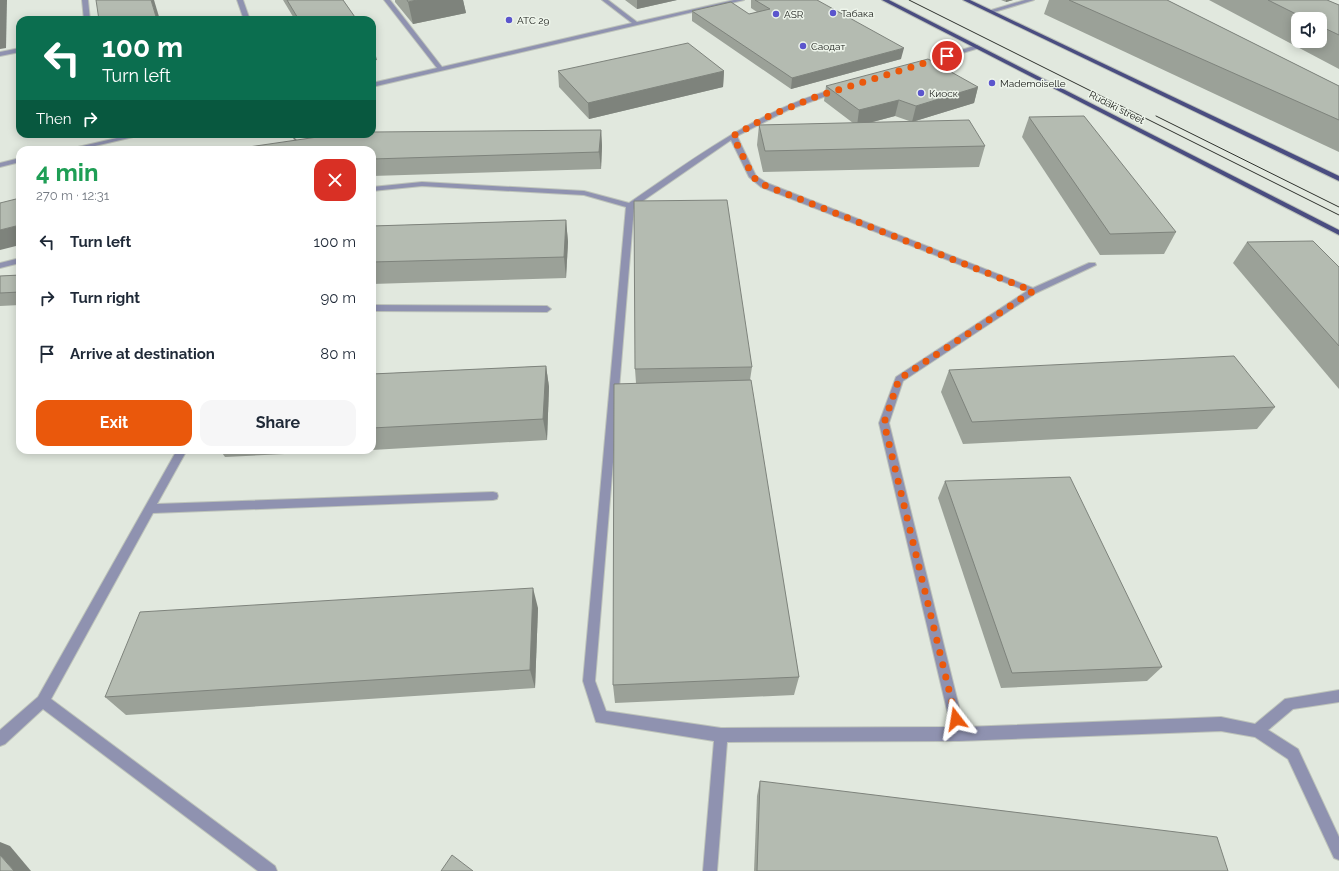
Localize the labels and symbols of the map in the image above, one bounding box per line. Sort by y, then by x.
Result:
marker: Табака [828,8,838,18]
place label: Табака [841,8,874,19]
marker: ASR [771,9,781,19]
place label: ASR [784,9,804,20]
marker: АТС 29 [504,15,514,25]
place label: АТС 29 [517,15,550,26]
pin [930,39,964,73]
marker: Саодат [798,41,808,51]
place label: Саодат [811,41,845,52]
marker: Mademoiselle [987,78,997,88]
place label: Mademoiselle [1000,78,1066,89]
marker: Киоск [916,88,926,98]
place label: Киоск [929,88,958,99]
street label: Rudaki street [1087,89,1147,126]
position arrow [935,698,977,740]

